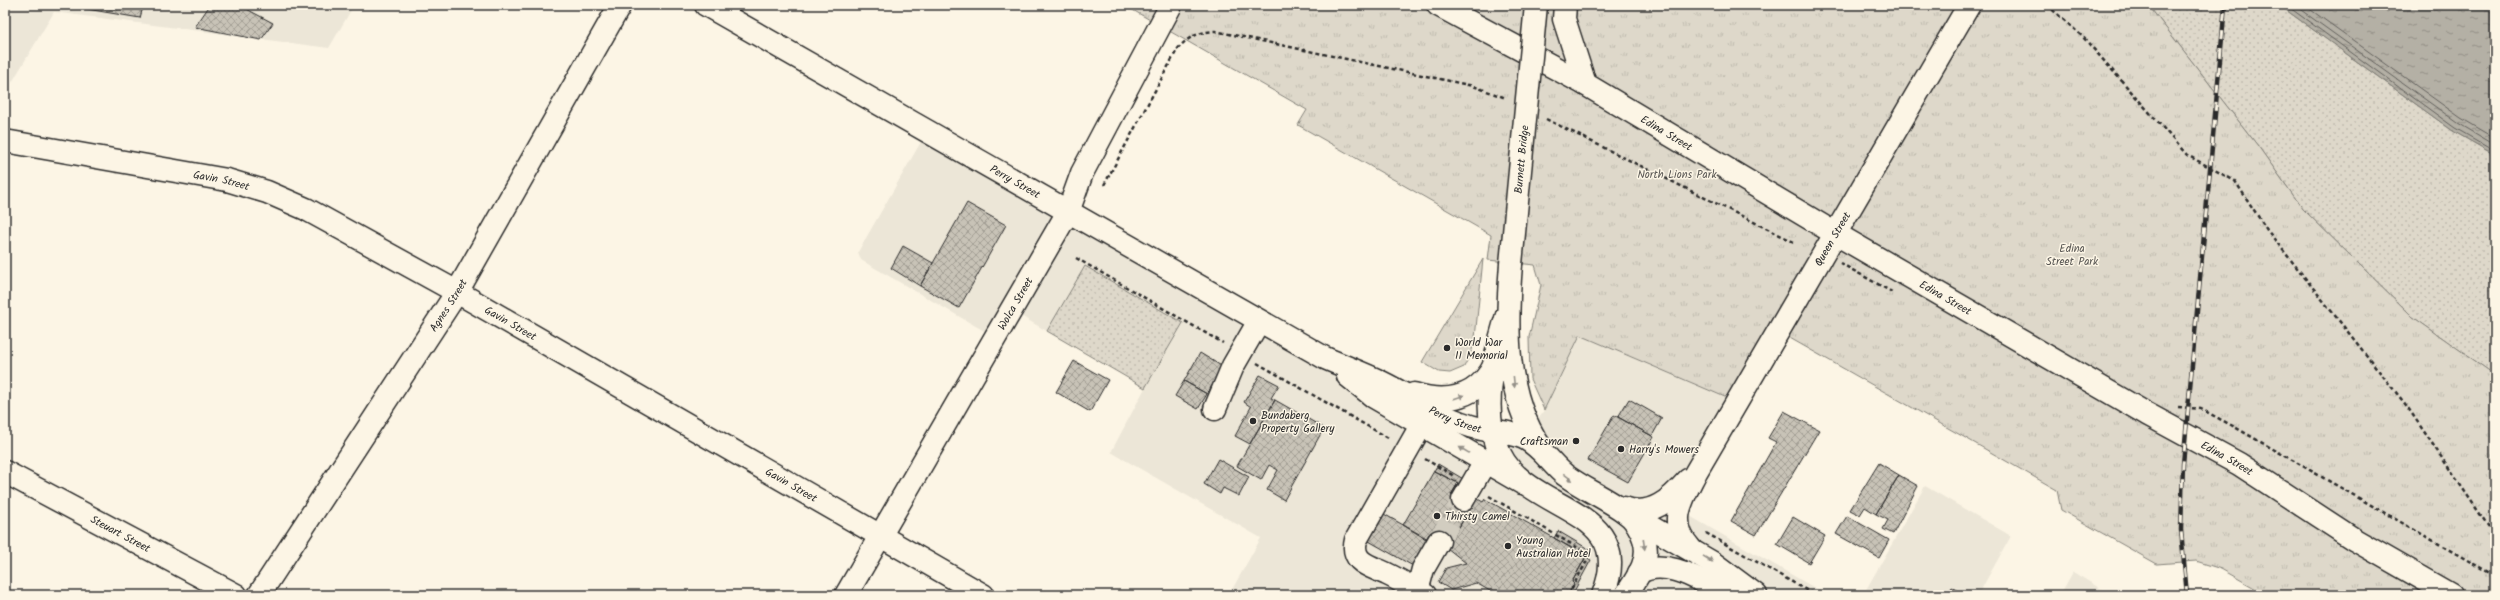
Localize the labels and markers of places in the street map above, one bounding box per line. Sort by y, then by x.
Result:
place label: World War II Memorial [1455,334,1508,365]
marker: World War II Memorial [1442,343,1452,353]
place label: Bundaberg Property Gallery [1261,407,1335,438]
marker: Bundaberg Property Gallery [1248,416,1258,426]
place label: Craftsman [1520,433,1568,451]
marker: Craftsman [1571,436,1581,446]
place label: Harry's Mowers [1629,441,1699,459]
marker: Harry's Mowers [1616,444,1626,454]
place label: Thirsty Camel [1445,508,1510,526]
marker: Thirsty Camel [1432,511,1442,521]
place label: Young Australian Hotel [1516,532,1591,563]
marker: Young Australian Hotel [1503,541,1513,551]

